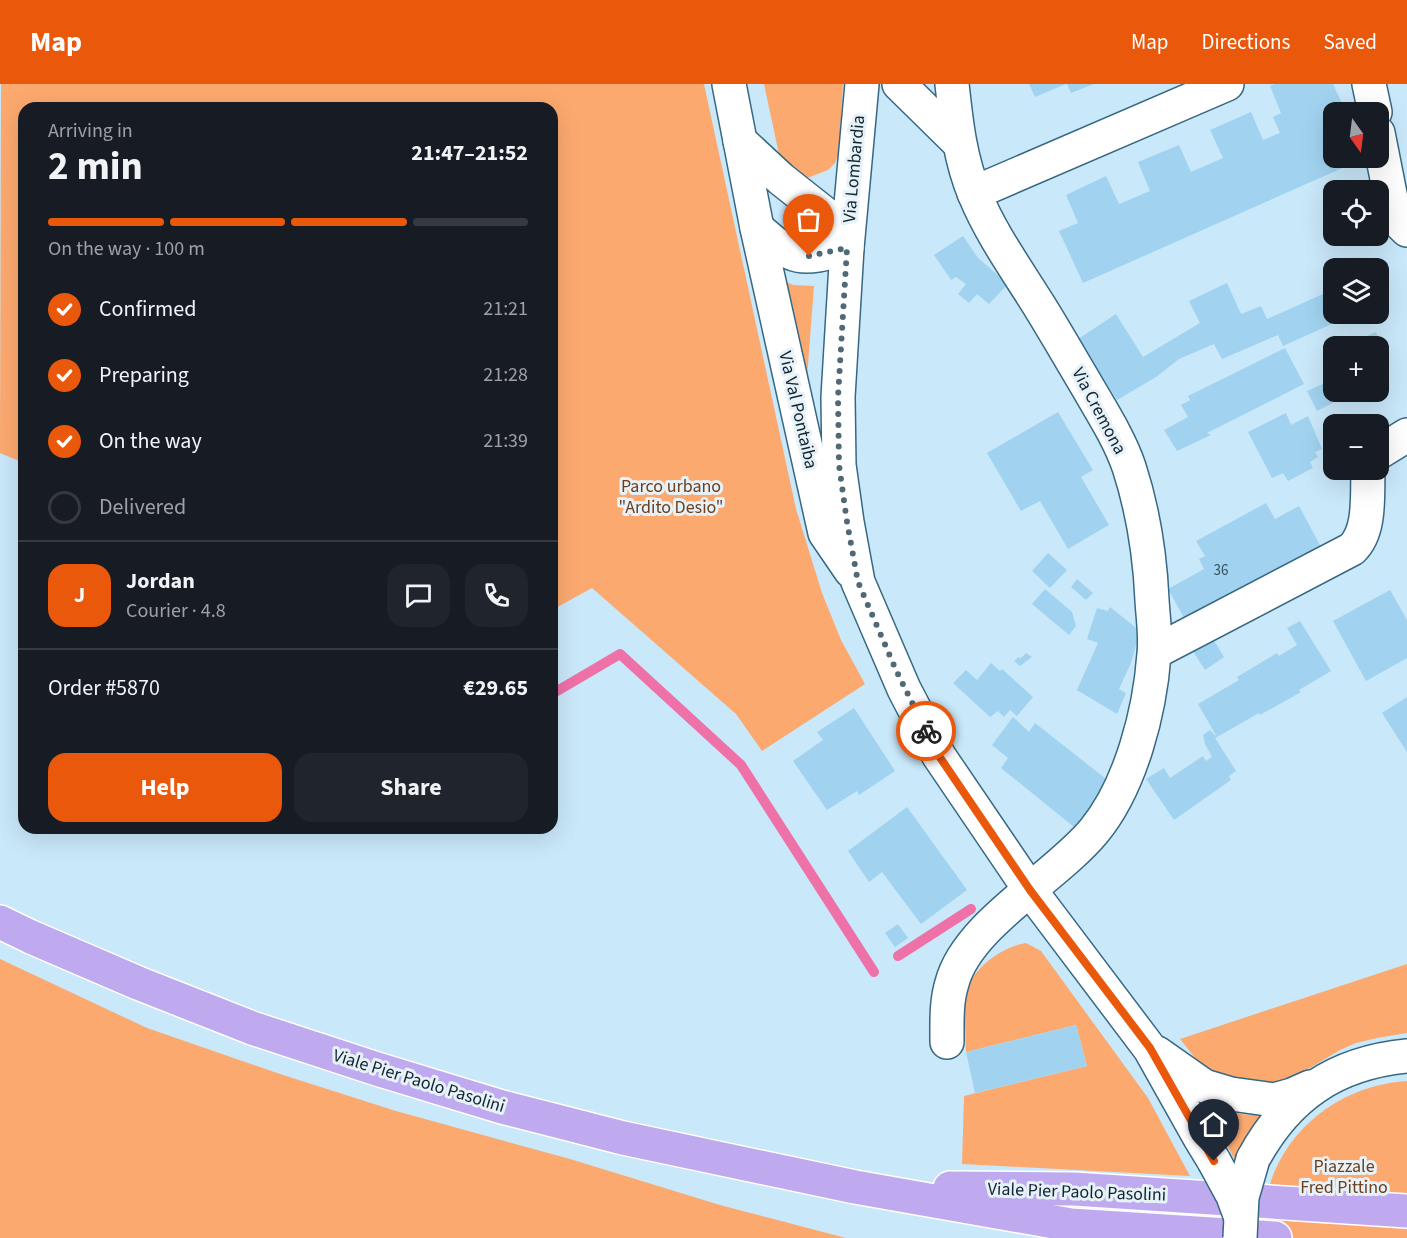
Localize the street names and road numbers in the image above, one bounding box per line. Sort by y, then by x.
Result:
street label: Via Lombardia [837,114,871,224]
street label: Via Val Pontaiba [772,349,824,471]
street label: Via Cremona [1066,363,1132,459]
street label: Viale Pier Paolo Pasolini [330,1043,508,1119]
street label: Viale Pier Paolo Pasolini [987,1176,1167,1208]

